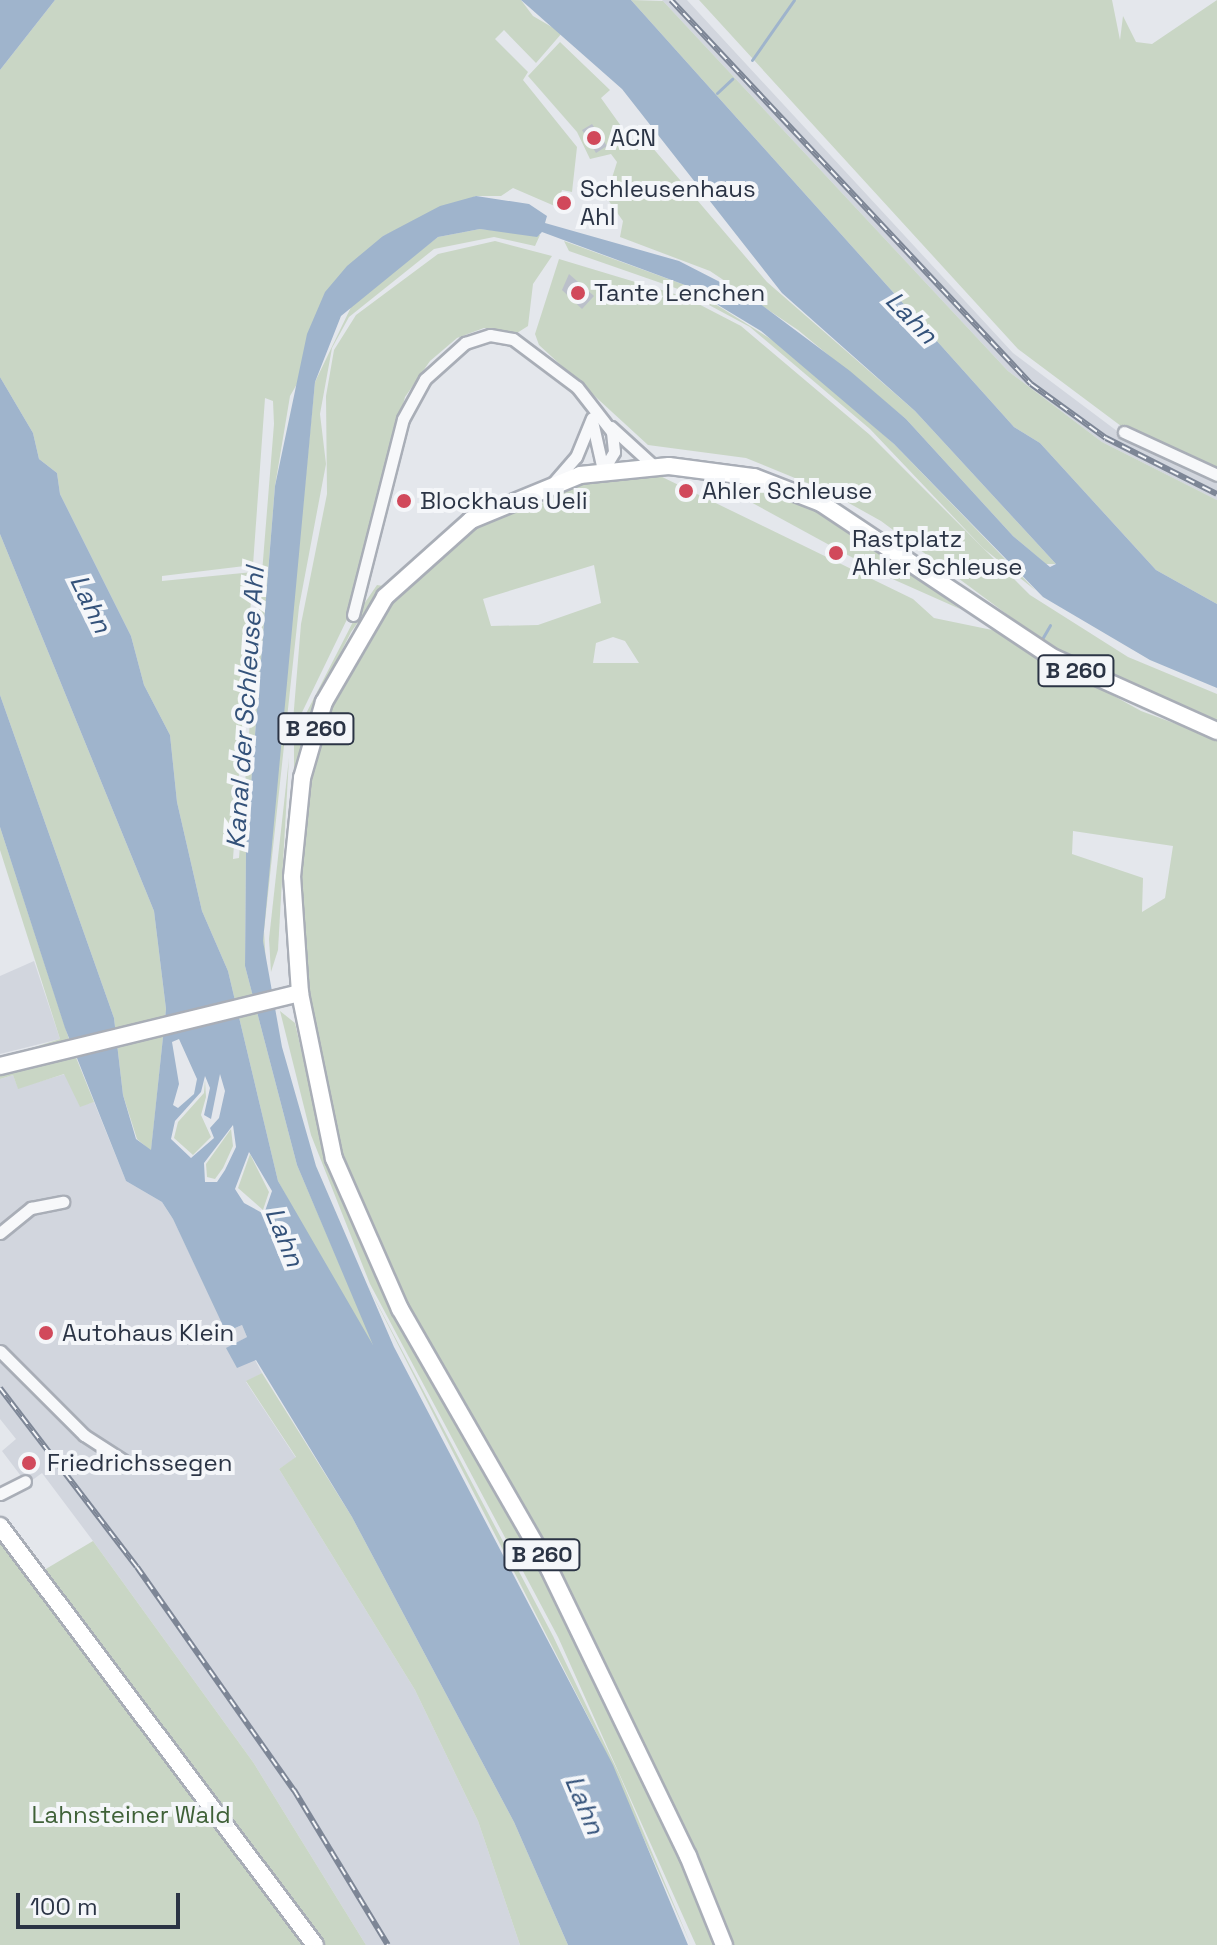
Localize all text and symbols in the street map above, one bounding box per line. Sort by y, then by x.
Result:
place label: ACN [610,124,656,152]
marker: ACN [585,129,603,147]
place label: Schleusenhaus Ahl [580,175,756,231]
marker: Schleusenhaus Ahl [555,194,573,212]
place label: Tante Lenchen [594,279,765,307]
marker: Tante Lenchen [569,284,587,302]
water label: Lahn [879,285,943,351]
place label: Ahler Schleuse [702,477,873,505]
marker: Ahler Schleuse [677,482,695,500]
place label: Blockhaus Ueli [420,487,588,515]
marker: Blockhaus Ueli [395,492,413,510]
place label: Rastplatz Ahler Schleuse [852,525,1023,581]
marker: Rastplatz Ahler Schleuse [827,544,845,562]
water label: Kanal der Schleuse Ahl [221,566,271,850]
water label: Lahn [63,570,117,638]
road number: B 260 [1036,653,1116,689]
road number: B 260 [276,711,356,747]
water label: Lahn [258,1203,310,1271]
place label: Autohaus Klein [62,1319,234,1347]
marker: Autohaus Klein [37,1324,55,1342]
place label: Friedrichssegen [47,1449,232,1477]
marker: Friedrichssegen [18,1452,40,1474]
road number: B 260 [502,1537,582,1573]
water label: Lahn [558,1771,610,1839]
park label: Lahnsteiner Wald [31,1801,231,1829]
scale bar [20,1877,184,1927]
text: 100 m [30,1891,98,1922]

